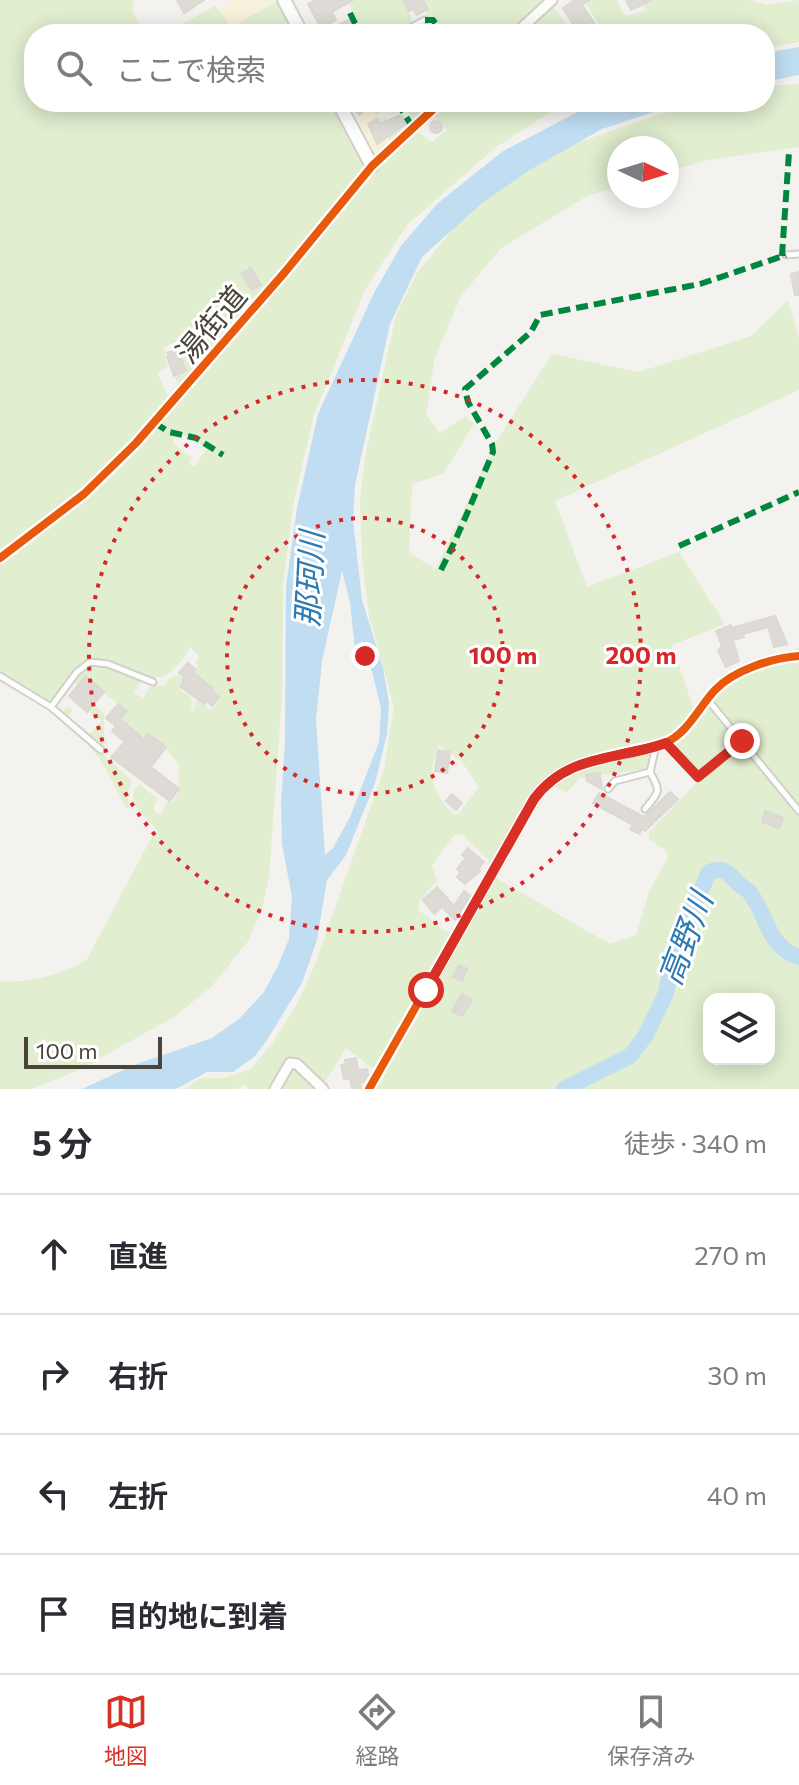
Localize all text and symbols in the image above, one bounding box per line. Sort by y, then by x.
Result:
search box [24,24,775,112]
icon: search [52,46,96,90]
text: ここで検索 [116,50,266,87]
north arrow [607,136,679,208]
street label: 湯街道 [167,277,253,369]
water label: 那珂川 [286,527,331,628]
text: 100 m [469,640,537,669]
text: 200 m [606,640,676,669]
centre of rings [351,642,379,670]
route end [724,723,760,759]
water label: 高野川 [648,883,721,990]
route start [408,972,444,1008]
map controls [703,993,775,1065]
button: layers [703,993,775,1065]
scale bar [24,1033,162,1069]
text: 100 m [36,1037,98,1064]
text: 5 分 [32,1121,92,1163]
text: 徒歩 · 340 m [624,1127,767,1158]
icon: ahead [32,1232,76,1276]
text: 直進 [108,1236,168,1273]
text: 270 m [694,1239,767,1270]
icon: right [32,1352,76,1396]
text: 右折 [108,1356,168,1393]
text: 30 m [708,1359,767,1390]
icon: left [32,1472,76,1516]
text: 左折 [108,1476,168,1513]
text: 40 m [707,1479,767,1510]
icon: arrive [32,1592,76,1636]
text: 目的地に到着 [108,1596,288,1633]
tab: 地図 [104,1690,148,1770]
tab: 経路 [355,1690,399,1770]
tab: 保存済み [607,1690,695,1770]

